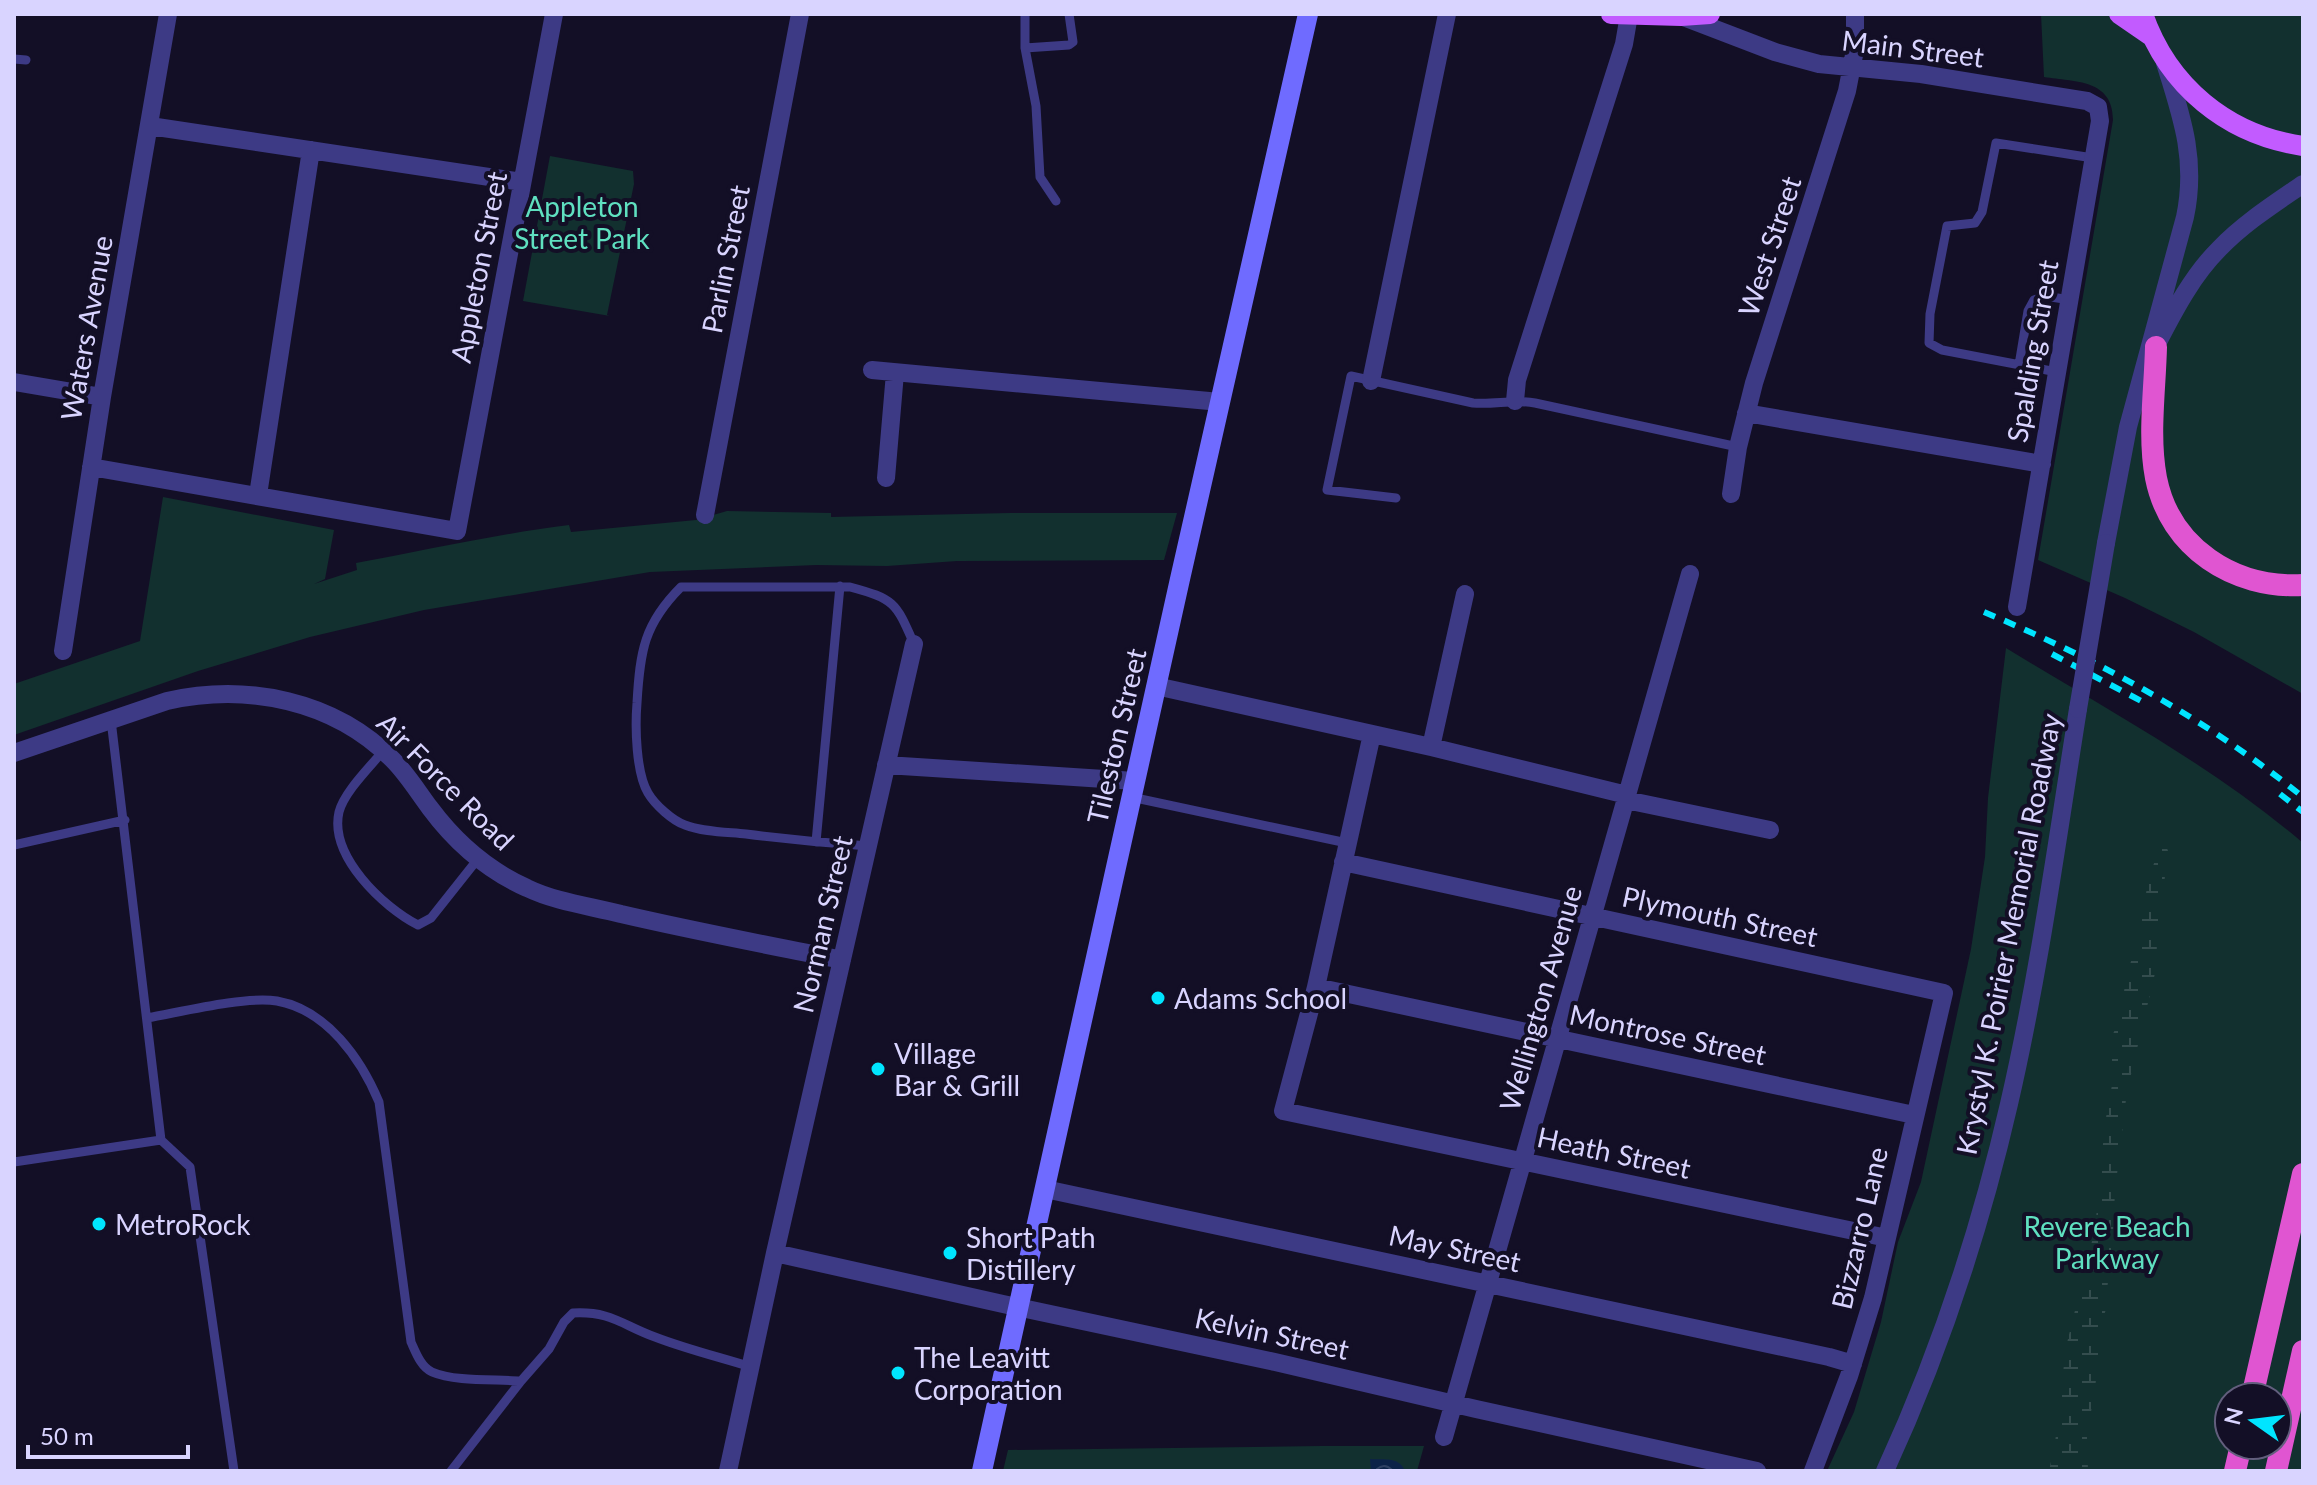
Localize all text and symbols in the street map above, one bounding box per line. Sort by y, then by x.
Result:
street label: Main Street [1840,22,1986,74]
street label: Appleton Street [443,169,513,365]
street label: West Street [1730,172,1808,320]
street label: Parlin Street [694,182,756,336]
park label: Appleton Street Park [514,189,651,255]
street label: Waters Avenue [53,233,119,423]
street label: Spalding Street [1999,257,2065,445]
street label: Tileston Street [1079,645,1153,827]
street label: Air Force Road [370,705,522,857]
street label: Krystyl K. Poirier Memorial Roadway [1949,710,2068,1157]
street label: Norman Street [785,832,859,1016]
street label: Plymouth Street [1619,879,1821,953]
street label: Wellington Avenue [1492,881,1588,1115]
place label: Adams School [1174,981,1347,1015]
marker: Adams School [1149,989,1167,1007]
street label: Montrose Street [1567,997,1769,1071]
place label: Village Bar & Grill [894,1036,1020,1102]
marker: Village Bar & Grill [869,1060,887,1078]
street label: Heath Street [1534,1119,1694,1185]
street label: Bizzarro Lane [1824,1144,1894,1312]
place label: MetroRock [115,1207,251,1241]
park label: Revere Beach Parkway [2023,1209,2191,1275]
marker: MetroRock [90,1215,108,1233]
street label: May Street [1386,1217,1524,1279]
place label: Short Path Distillery [966,1220,1096,1286]
marker: Short Path Distillery [941,1244,959,1262]
street label: Kelvin Street [1192,1300,1352,1366]
place label: The Leavitt Corporation [914,1340,1063,1406]
marker: The Leavitt Corporation [889,1364,907,1382]
north arrow [2213,1381,2293,1461]
text: N [2218,1405,2248,1428]
scale bar [28,1409,188,1459]
text: 50 m [40,1421,94,1450]

